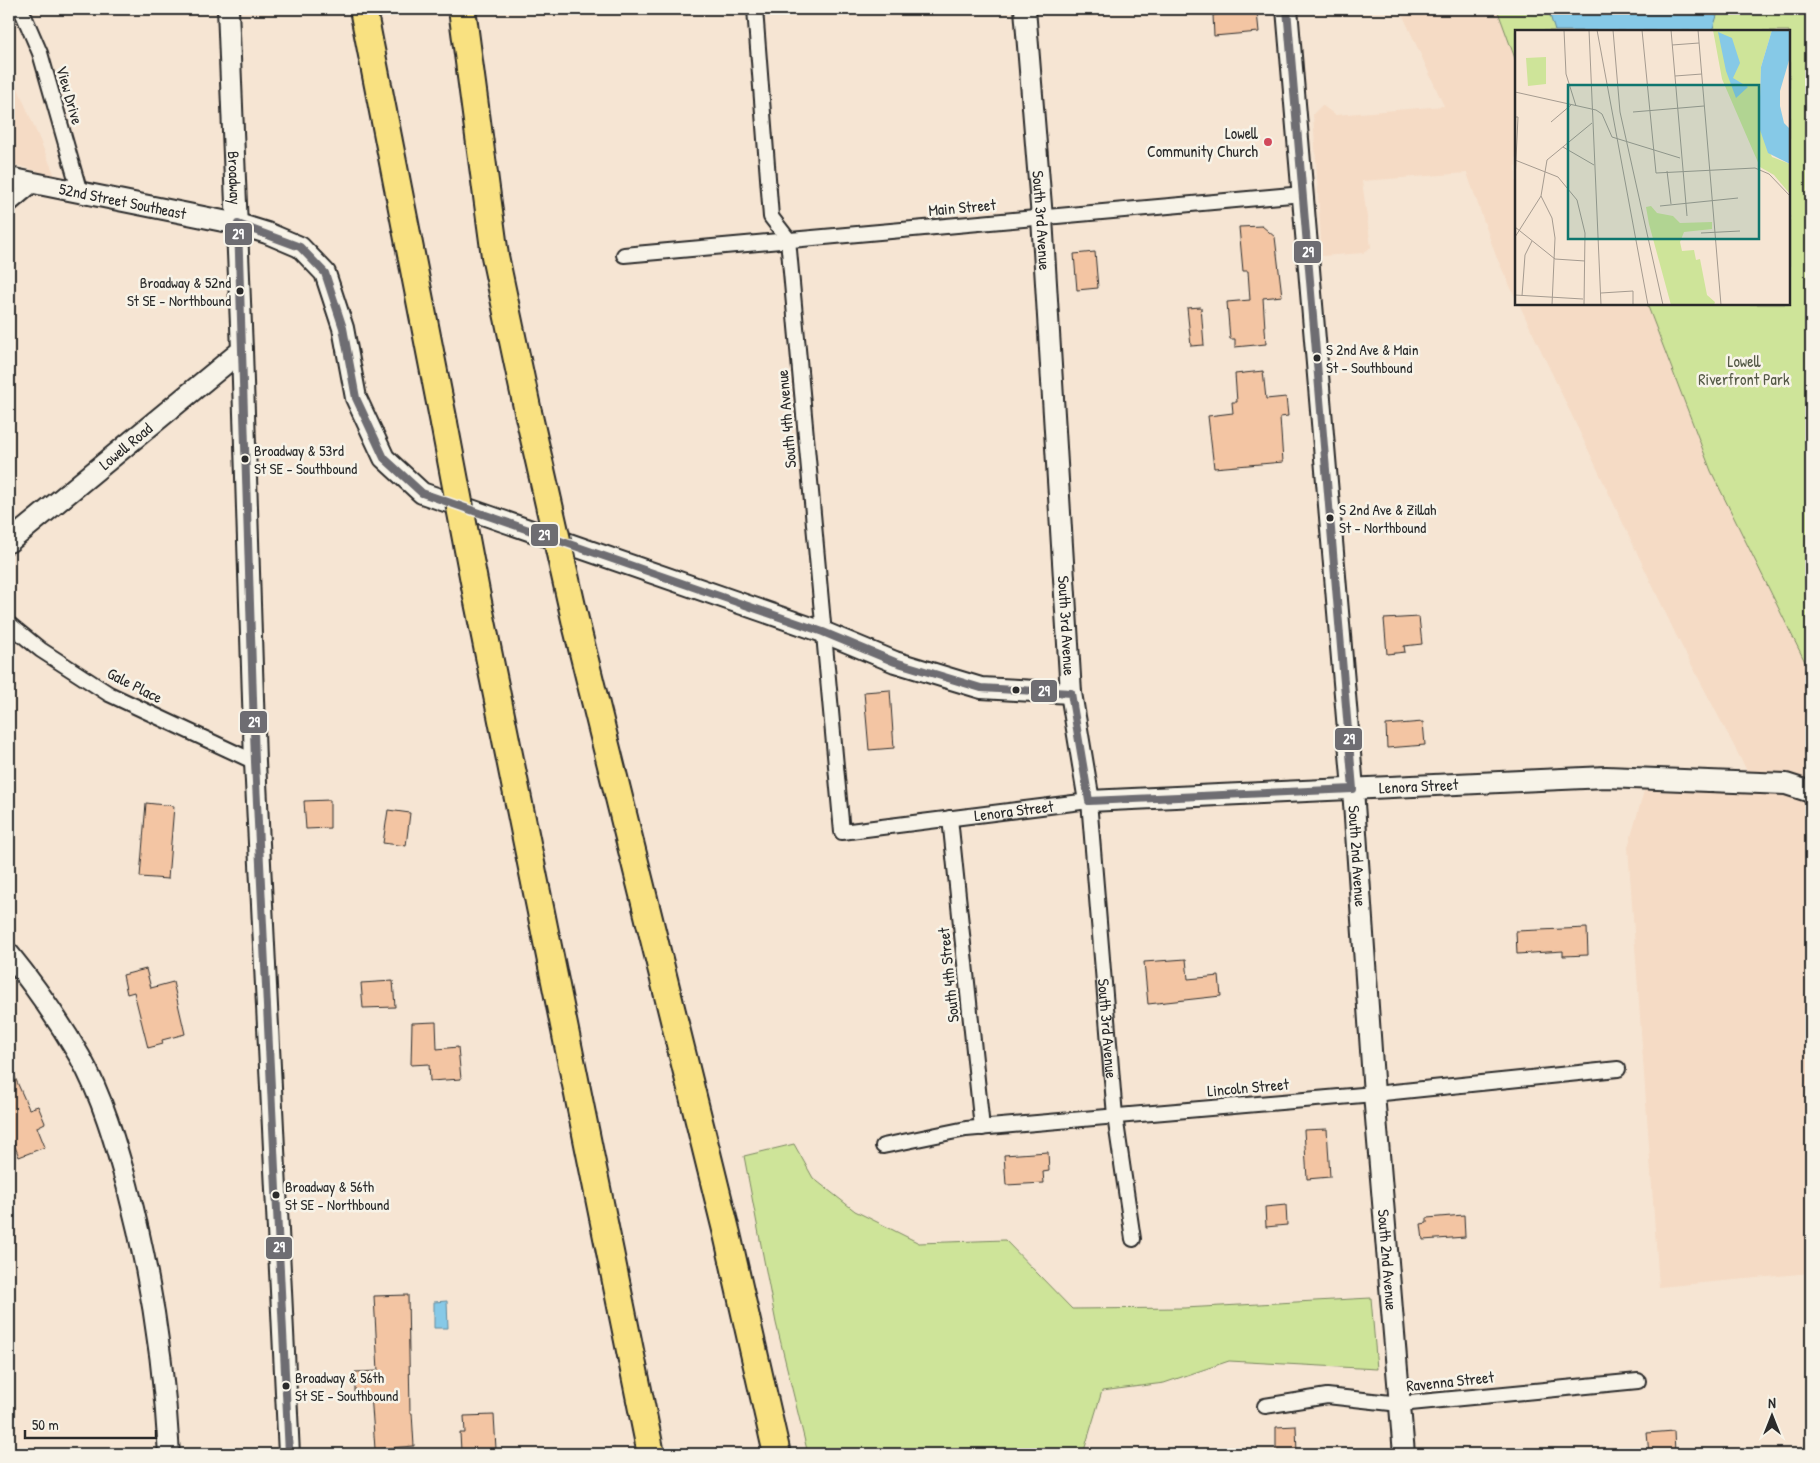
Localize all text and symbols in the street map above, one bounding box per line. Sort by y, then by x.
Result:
inset map [1515,30,1790,305]
street label: View Drive [51,63,89,128]
place label: Lowell Community Church [1147,122,1258,162]
marker: Lowell Community Church [1262,136,1274,148]
street label: Broadway [223,151,247,205]
street label: South 3rd Avenue [1027,170,1056,272]
street label: 52nd Street Southeast [57,177,189,224]
street label: Main Street [927,193,997,221]
line badge: 29 [224,222,253,246]
text: 29 [232,224,245,243]
line badge: 29 [1293,240,1322,264]
text: 29 [1302,242,1315,261]
place label: Broadway & 52nd St SE - Northbound [127,272,231,311]
marker: Broadway & 52nd St SE - Northbound [235,286,245,296]
place label: S 2nd Ave & Main St - Southbound [1326,339,1419,378]
park label: Lowell Riverfront Park [1698,350,1790,390]
marker: S 2nd Ave & Main St - Southbound [1312,353,1322,363]
street label: South 4th Avenue [771,368,801,469]
street label: Lowell Road [94,417,157,475]
place label: Broadway & 53rd St SE - Southbound [254,440,357,479]
marker: Broadway & 53rd St SE - Southbound [240,454,250,464]
place label: S 2nd Ave & Zillah St - Northbound [1339,499,1436,538]
marker: S 2nd Ave & Zillah St - Northbound [1325,513,1335,523]
line badge: 29 [530,523,559,547]
text: 29 [538,525,551,544]
street label: South 3rd Avenue [1053,575,1081,677]
street label: Gale Place [104,662,167,708]
line badge: 29 [1030,679,1058,703]
text: 29 [1038,681,1051,700]
unlabelled marker [1011,685,1021,695]
line badge: 29 [239,710,268,734]
text: 29 [248,712,261,731]
line badge: 29 [1334,727,1363,751]
text: 29 [1343,729,1356,748]
street label: Lenora Street [1378,773,1459,799]
street label: Lenora Street [973,795,1055,826]
street label: South 2nd Avenue [1343,805,1372,908]
street label: South 4th Street [932,926,964,1024]
street label: South 3rd Avenue [1093,978,1123,1080]
street label: Lincoln Street [1206,1072,1290,1102]
place label: Broadway & 56th St SE - Northbound [285,1176,389,1215]
marker: Broadway & 56th St SE - Northbound [271,1190,281,1200]
street label: South 2nd Avenue [1373,1208,1403,1312]
line badge: 29 [265,1236,293,1260]
text: 29 [273,1237,286,1256]
street label: Ravenna Street [1405,1365,1495,1397]
place label: Broadway & 56th St SE - Southbound [295,1367,398,1406]
marker: Broadway & 56th St SE - Southbound [281,1381,291,1391]
north arrow [1748,1390,1798,1440]
text: N [1768,1393,1776,1412]
scale bar [25,1408,156,1440]
text: 50 m [32,1414,59,1435]

